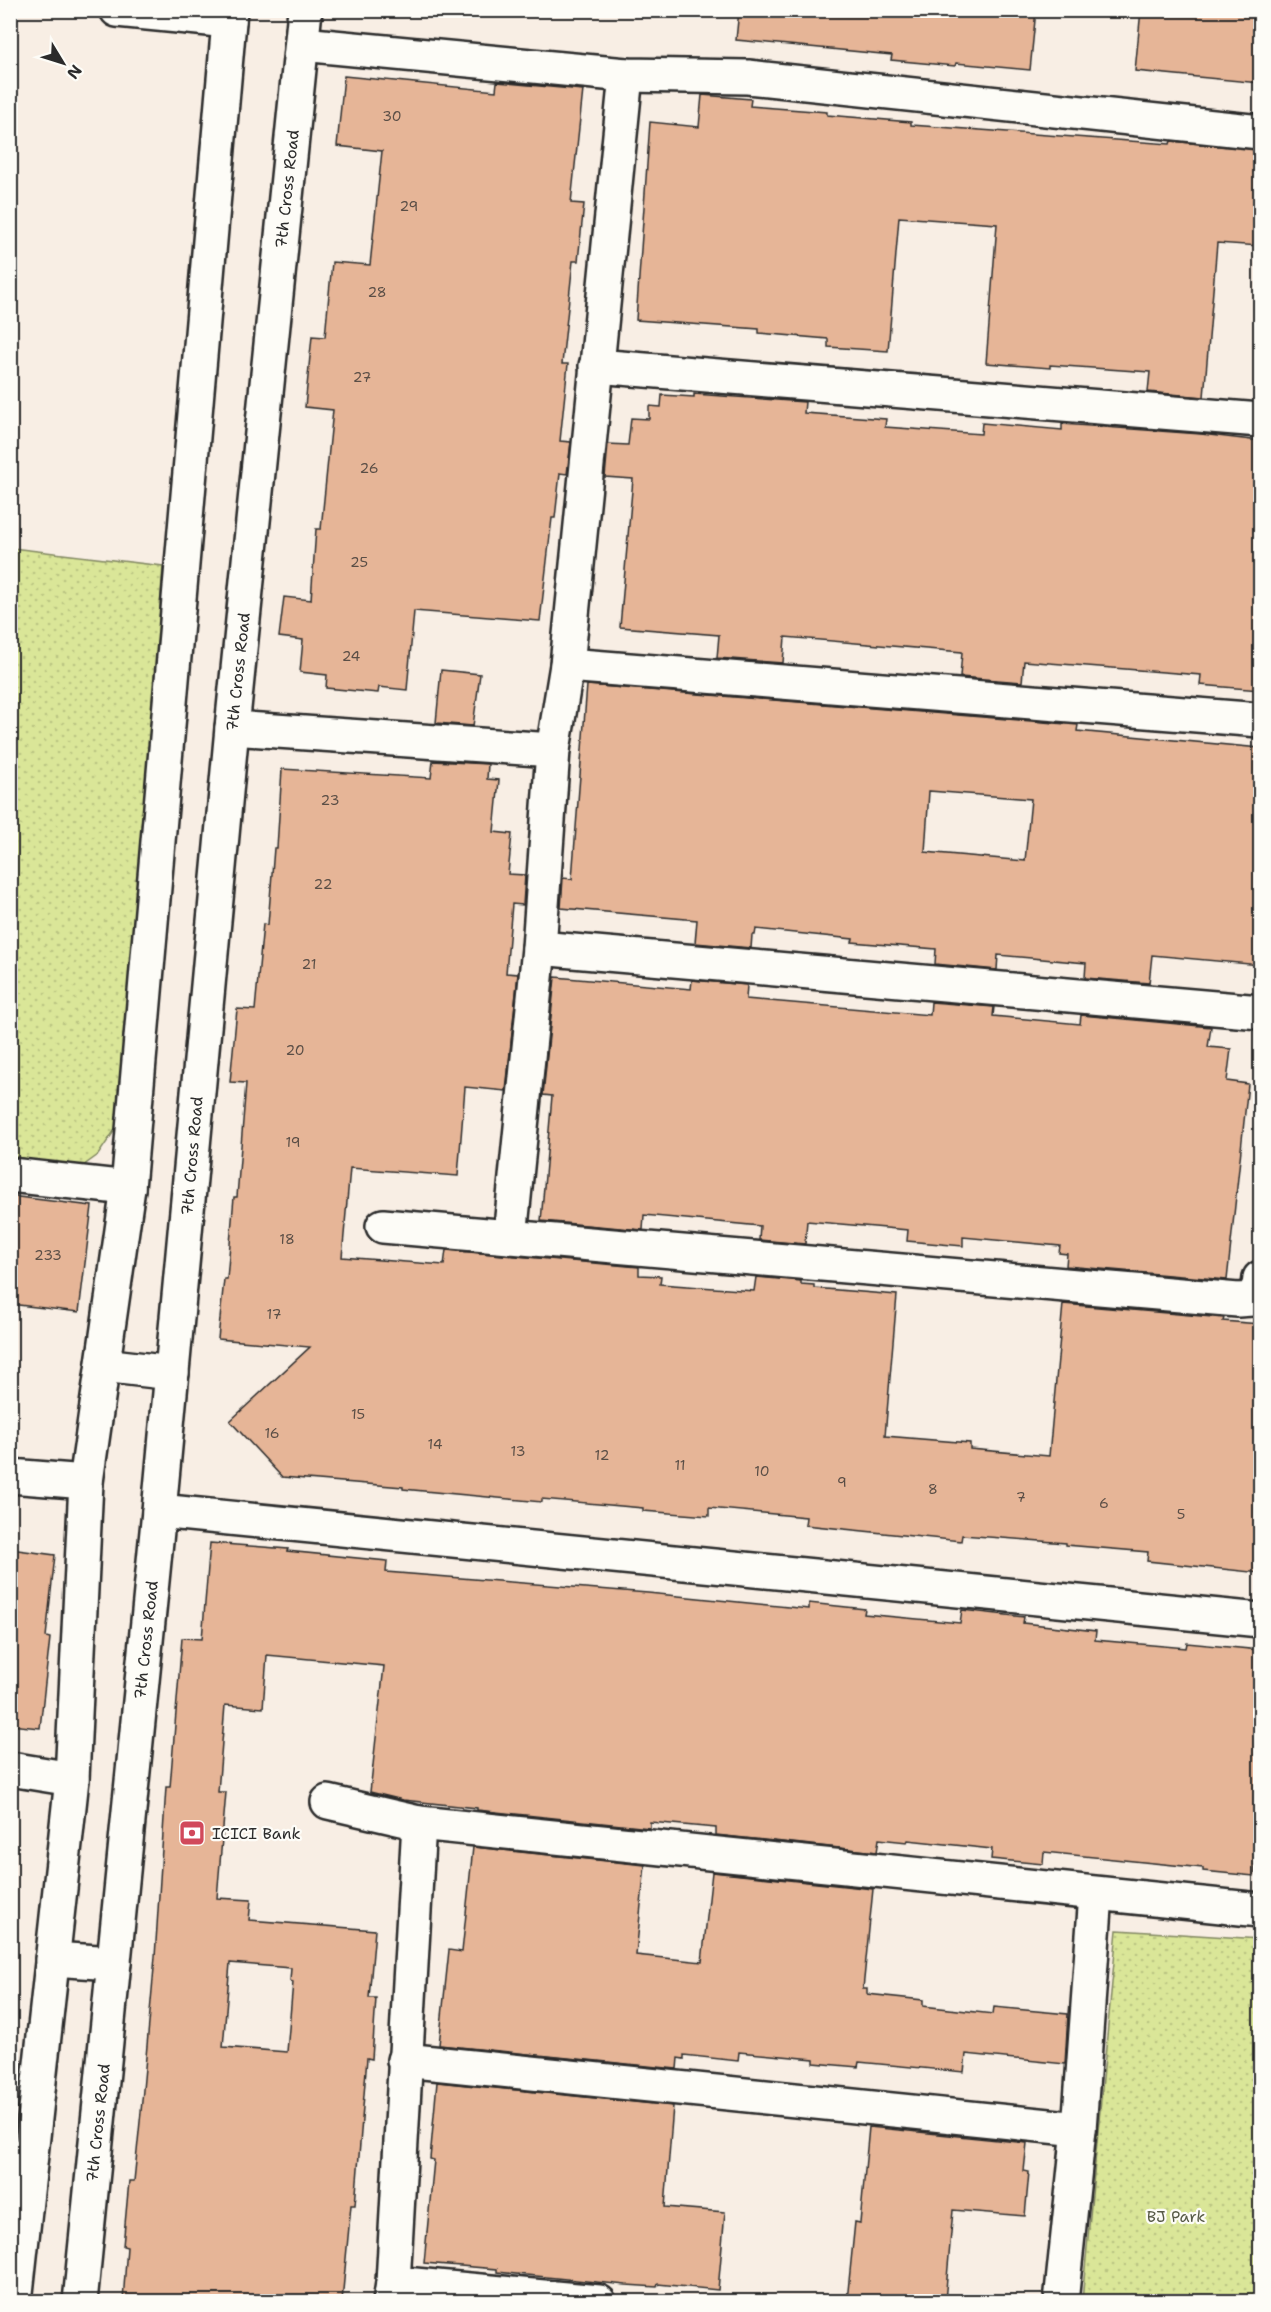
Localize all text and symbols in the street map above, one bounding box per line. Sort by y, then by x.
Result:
north arrow [33,33,93,93]
text: N [62,60,87,83]
house number: 30 [382,107,402,125]
street label: 7th Cross Road [270,128,304,250]
house number: 29 [400,197,418,215]
house number: 28 [367,283,387,301]
house number: 27 [353,368,371,386]
house number: 26 [360,459,379,477]
house number: 25 [350,553,368,571]
street label: 7th Cross Road [221,611,255,733]
house number: 24 [342,647,361,665]
house number: 23 [321,791,339,809]
house number: 22 [314,875,332,893]
house number: 21 [302,955,316,973]
house number: 20 [285,1041,305,1059]
street label: 7th Cross Road [176,1095,208,1217]
house number: 19 [285,1133,301,1151]
house number: 18 [279,1230,295,1248]
house number: 233 [34,1246,62,1264]
house number: 17 [267,1305,281,1323]
house number: 15 [351,1405,365,1423]
house number: 16 [264,1424,280,1442]
house number: 14 [427,1435,443,1453]
house number: 13 [511,1442,525,1460]
house number: 12 [595,1446,609,1464]
house number: 11 [674,1456,686,1474]
house number: 10 [754,1462,770,1480]
house number: 9 [837,1473,847,1491]
house number: 8 [928,1480,938,1498]
house number: 7 [1016,1488,1026,1506]
house number: 6 [1099,1494,1109,1512]
house number: 5 [1177,1505,1185,1523]
street label: 7th Cross Road [129,1579,163,1701]
bank icon: ICICI Bank [177,1818,207,1848]
place label: ICICI Bank [212,1823,301,1844]
street label: 7th Cross Road [81,2062,115,2184]
park label: BJ Park [1147,2206,1205,2227]

